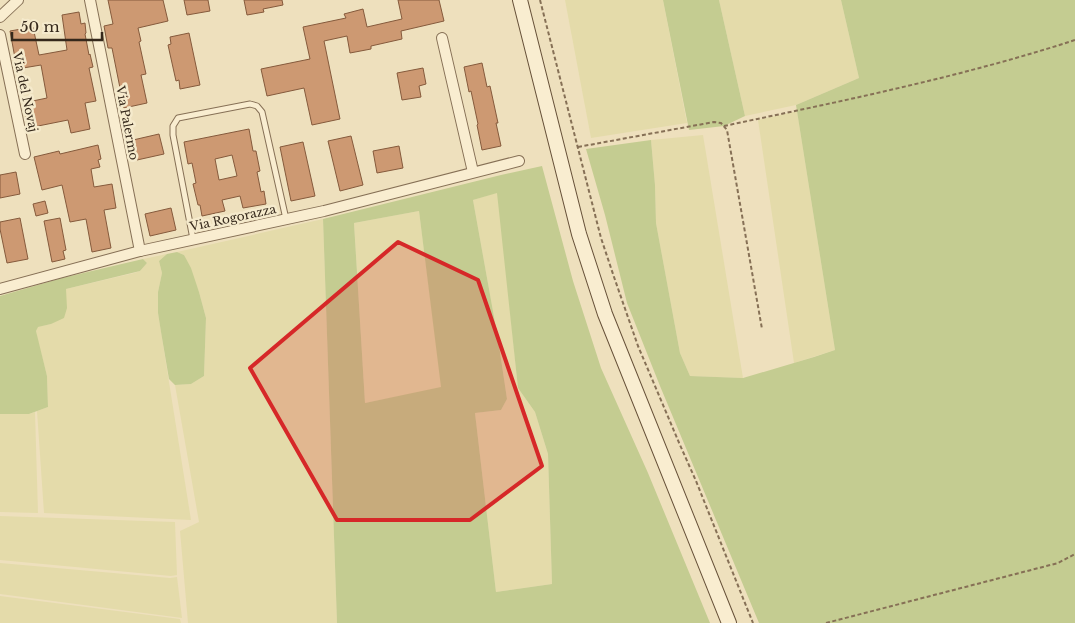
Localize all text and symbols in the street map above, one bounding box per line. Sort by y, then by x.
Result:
scale bar [12,10,102,42]
text: 50 m [20,17,60,36]
street label: Via del Novaj [10,50,41,133]
street label: Via Palermo [113,84,142,161]
street label: Via Rogorazza [187,201,278,234]

